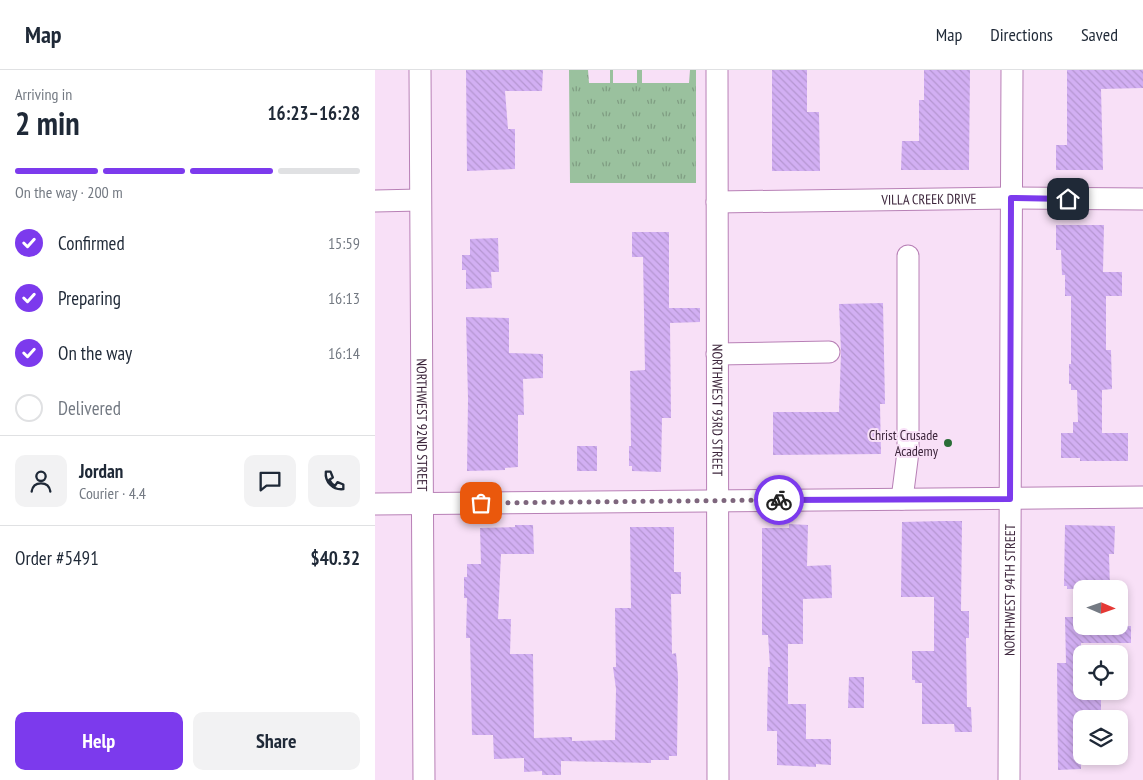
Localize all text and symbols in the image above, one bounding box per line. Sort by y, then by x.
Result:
text: Map [25,19,62,50]
text: Map [936,23,962,46]
text: Directions [990,23,1053,46]
text: Saved [1081,23,1118,46]
text: Arriving in [15,84,72,104]
text: 16:23–16:28 [267,101,360,125]
text: 2 min [15,102,80,144]
pin [1047,178,1089,220]
text: On the way · 200 m [15,182,123,202]
icon: home [1054,185,1082,213]
street label: VILLA CREEK DRIVE [880,189,977,209]
icon: check [15,229,43,257]
text: Confirmed [58,231,125,255]
text: 15:59 [328,233,360,253]
icon: check [15,284,43,312]
text: Preparing [58,286,121,310]
text: 16:13 [328,288,360,308]
icon: check [15,339,43,367]
text: On the way [58,341,132,365]
text: 16:14 [328,343,360,363]
street label: NORTHWEST 93RD STREET [708,344,727,477]
street label: NORTHWEST 92ND STREET [413,358,431,492]
text: Delivered [58,396,121,420]
place label: Christ Crusade Academy [869,426,939,460]
marker: Christ Crusade Academy [942,437,954,449]
button: person [15,455,67,507]
button: chat [244,455,296,507]
button: phone [308,455,360,507]
text: Jordan [79,459,123,483]
courier [754,475,804,525]
pin [460,482,502,524]
text: Courier · 4.4 [79,483,146,503]
icon: bike [765,486,793,514]
icon: bag [467,489,495,517]
street label: NORTHWEST 94TH STREET [1001,523,1019,656]
text: Order #5491 [15,546,99,570]
text: $40.32 [311,546,360,570]
north arrow [1073,580,1127,635]
map controls [1073,580,1128,765]
button: locate [1073,645,1128,700]
button: layers [1073,710,1128,765]
button: Help [15,712,183,770]
button: Share [193,712,360,770]

